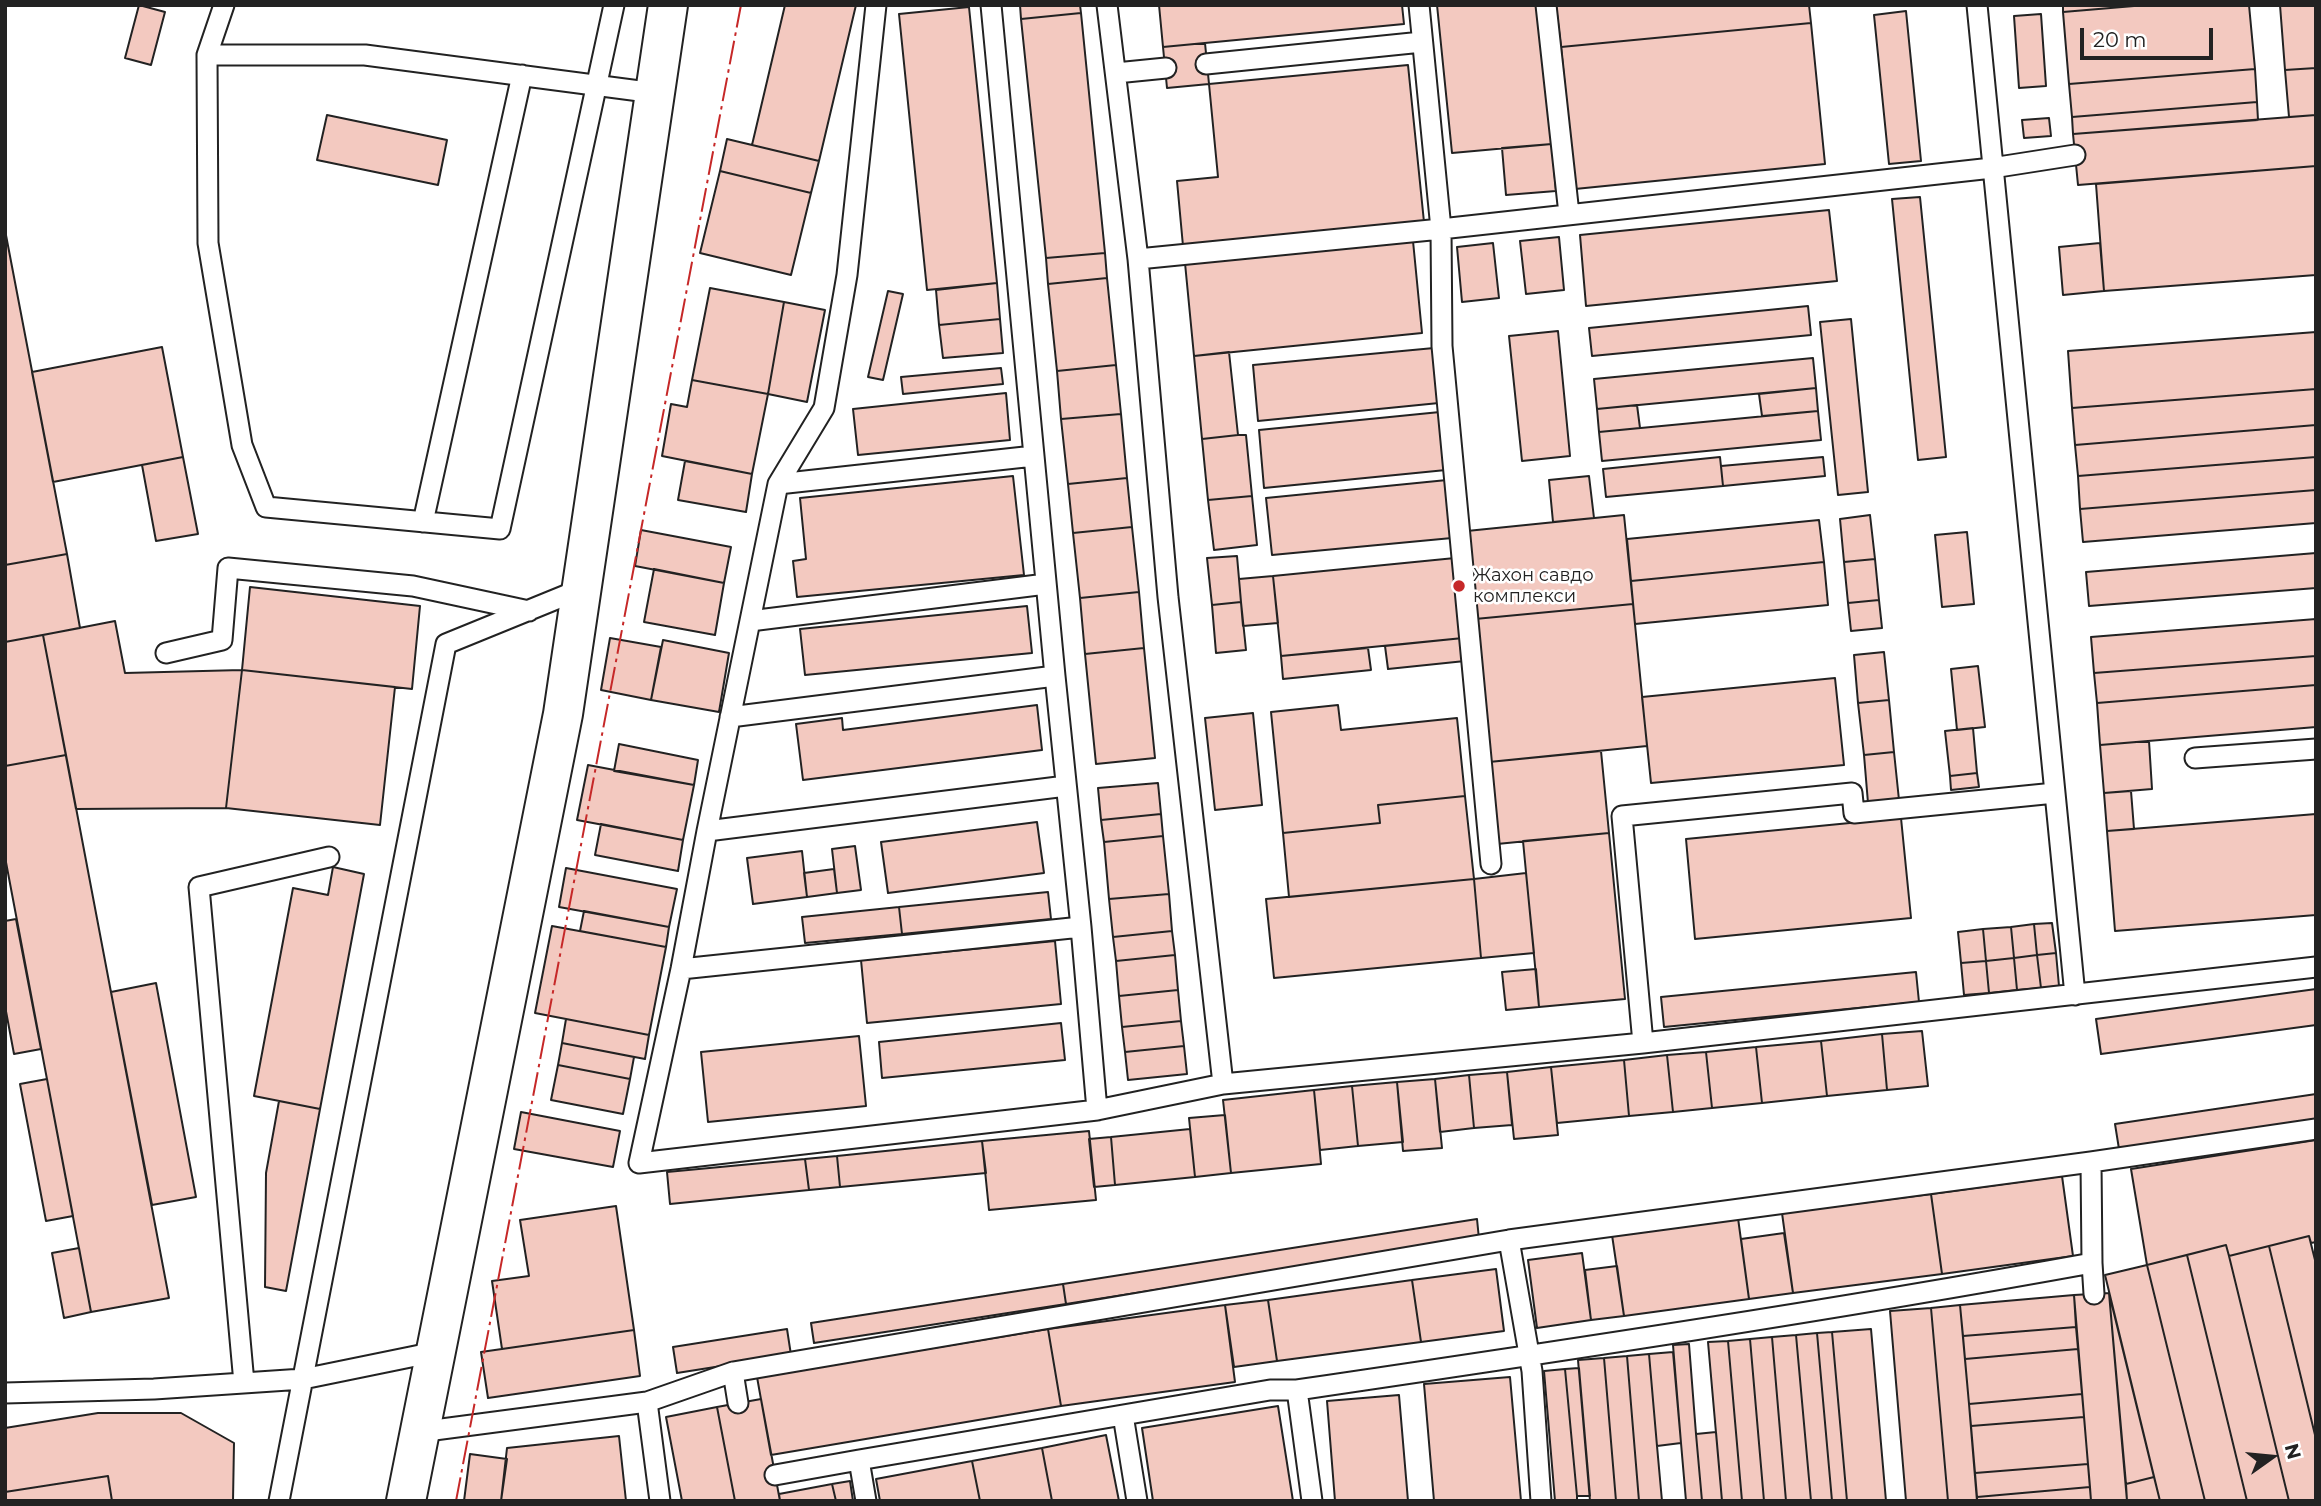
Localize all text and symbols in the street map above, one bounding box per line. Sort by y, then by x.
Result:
scale bar [2083,14,2216,58]
text: 20 m [2093,27,2147,52]
place label: Жахон савдо комплекси [1473,565,1594,608]
marker: Жахон савдо комплекси [1451,578,1467,594]
north arrow [2237,1422,2307,1492]
text: N [2280,1441,2306,1462]

